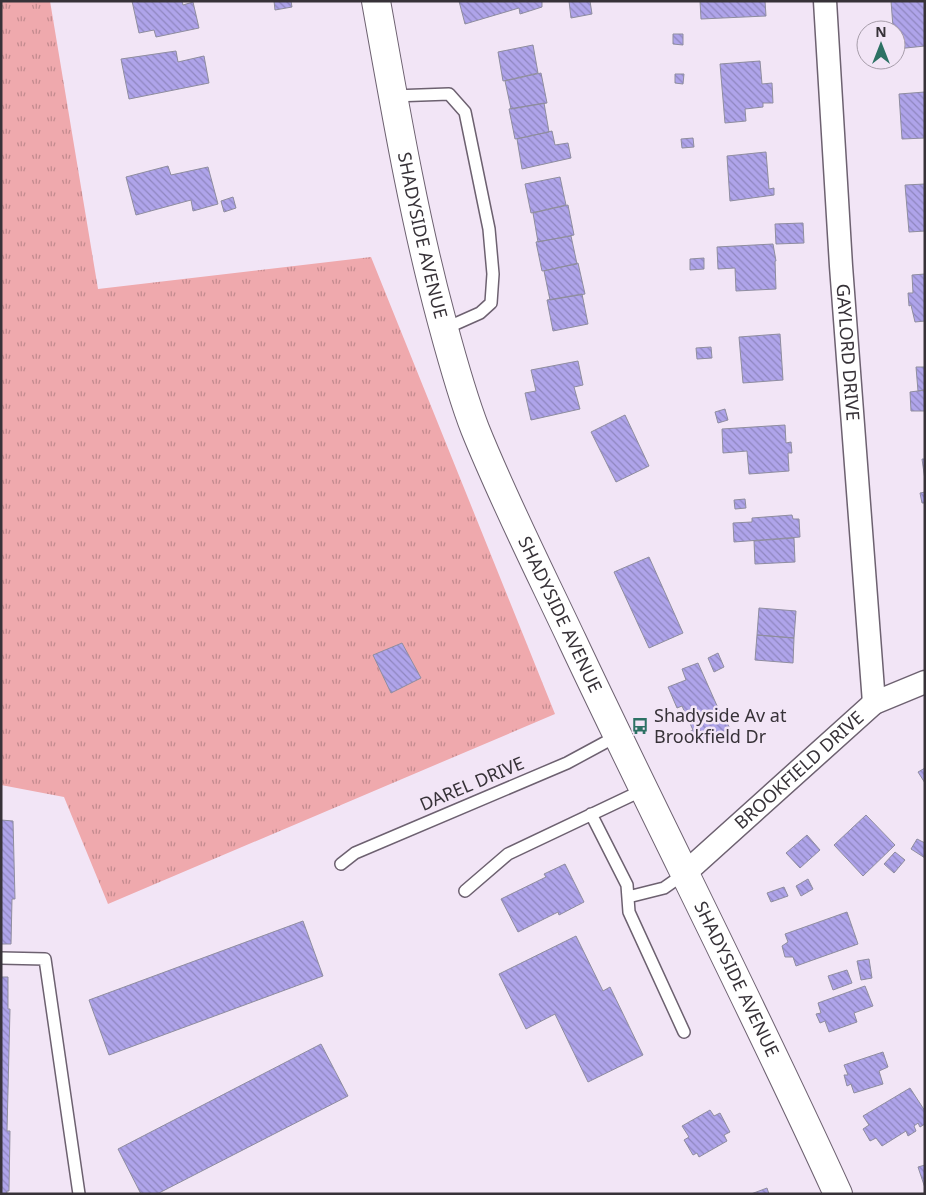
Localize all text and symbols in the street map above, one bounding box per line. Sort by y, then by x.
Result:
north arrow [856,20,906,70]
text: N [875,22,887,41]
street label: SHADYSIDE AVENUE [393,150,454,321]
street label: GAYLORD DRIVE [831,283,866,422]
street label: SHADYSIDE AVENUE [513,532,608,696]
place label: Shadyside Av at Brookfield Dr [654,703,787,748]
street label: BROOKFIELD DRIVE [729,705,868,834]
bus stop icon: Shadyside Av at Brookfield Dr [630,716,650,736]
street label: DAREL DRIVE [416,750,527,816]
street label: SHADYSIDE AVENUE [689,897,785,1061]

